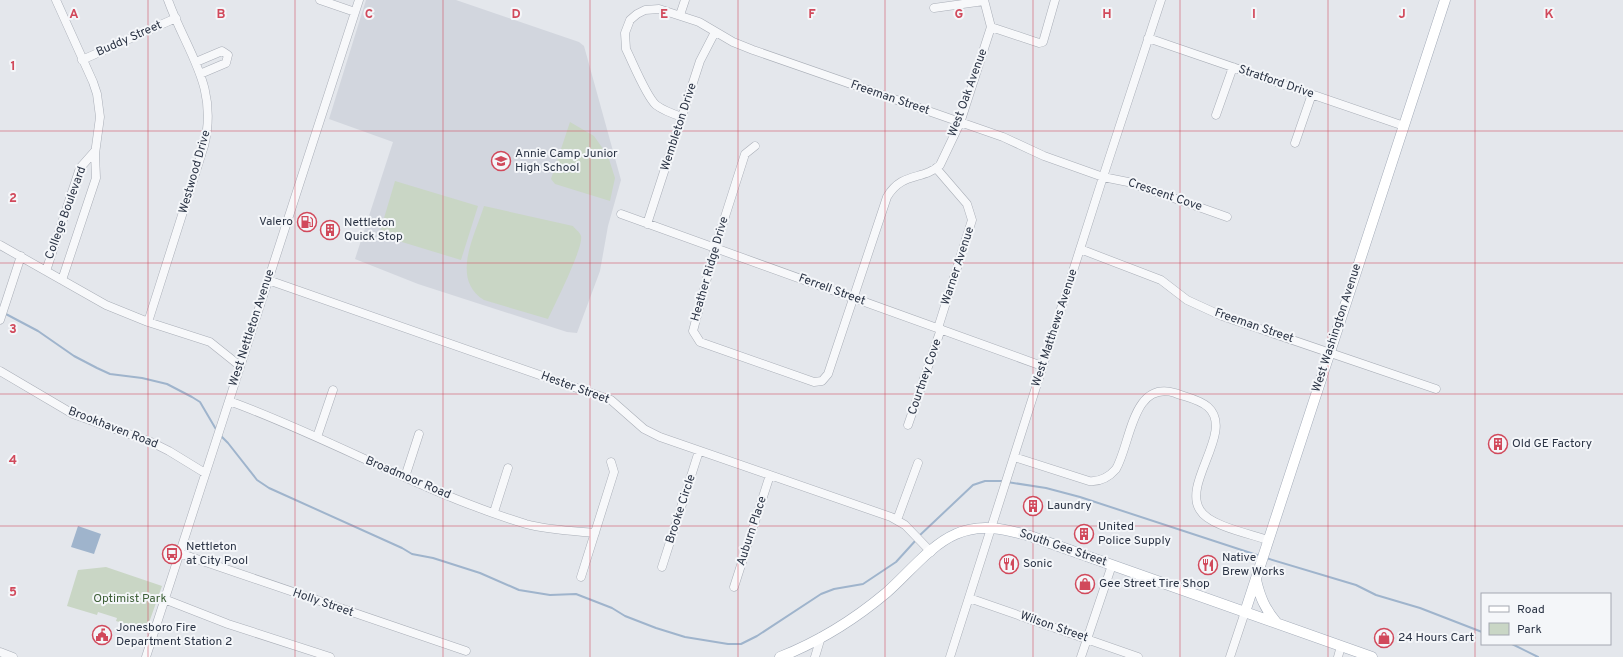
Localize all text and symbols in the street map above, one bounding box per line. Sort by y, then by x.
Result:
text: A [69,7,79,23]
text: B [217,7,226,23]
text: C [365,7,373,23]
text: D [511,7,521,23]
text: E [660,7,668,23]
text: F [808,7,816,23]
text: G [955,7,964,23]
text: H [1102,7,1112,23]
text: I [1252,7,1256,23]
text: J [1398,7,1406,23]
text: K [1544,7,1554,23]
street label: Buddy Street [94,17,164,61]
street label: West Oak Avenue [945,47,991,139]
text: 1 [10,59,16,75]
street label: Stratford Drive [1236,62,1316,102]
street label: Freeman Street [848,77,932,119]
street label: Wembleton Drive [657,81,701,173]
street label: Westwood Drive [175,128,215,216]
place label: Annie Camp Junior High School [515,146,618,176]
school or university icon: Annie Camp Junior High School [490,150,512,172]
street label: College Boulevard [42,164,90,262]
street label: Crescent Cove [1126,175,1204,215]
text: 2 [9,191,17,207]
fuel station icon: Valero [296,211,318,233]
place label: Valero [259,214,293,230]
place label: Nettleton Quick Stop [344,215,403,245]
street label: Heather Ridge Drive [687,215,733,323]
building icon: Nettleton Quick Stop [319,219,341,241]
street label: Warner Avenue [938,225,978,307]
street label: West Washington Avenue [1309,262,1365,394]
street label: West Nettleton Avenue [225,267,279,389]
street label: West Matthews Avenue [1028,267,1082,389]
street label: Ferrell Street [796,271,868,309]
street label: Freeman Street [1212,305,1296,347]
text: 3 [9,322,17,338]
street label: Courtney Cove [904,337,946,417]
street label: Hester Street [539,368,611,408]
street label: Brookhaven Road [66,403,160,453]
building icon: Old GE Factory [1487,433,1509,455]
place label: Old GE Factory [1512,436,1592,452]
text: 4 [9,453,17,469]
street label: Broadmoor Road [363,453,453,503]
street label: Brooke Circle [662,472,700,546]
street label: Auburn Place [733,494,771,568]
building icon: Laundry [1022,495,1044,517]
place label: Laundry [1047,498,1092,514]
place label: United Police Supply [1098,519,1171,549]
building icon: United Police Supply [1073,523,1095,545]
street label: South Gee Street [1017,526,1109,570]
place label: Nettleton at City Pool [186,539,248,569]
bus stop icon: Nettleton at City Pool [161,543,183,565]
place label: Native Brew Works [1222,550,1285,580]
restaurant icon: Sonic [998,553,1020,575]
restaurant icon: Native Brew Works [1197,554,1219,576]
place label: Sonic [1023,556,1052,572]
shop icon: Gee Street Tire Shop [1074,573,1096,595]
place label: Gee Street Tire Shop [1099,576,1210,592]
text: 5 [9,585,17,601]
street label: Holly Street [290,585,356,621]
park label: Optimist Park [93,591,167,607]
legend [1481,593,1611,645]
text: Road [1517,602,1545,618]
street label: Wilson Street [1018,608,1090,646]
place label: Jonesboro Fire Department Station 2 [116,620,232,650]
text: Park [1517,622,1542,638]
public building icon: Jonesboro Fire Department Station 2 [91,624,113,646]
shop icon: 24 Hours Cart [1373,627,1395,649]
place label: 24 Hours Cart [1398,630,1474,646]

